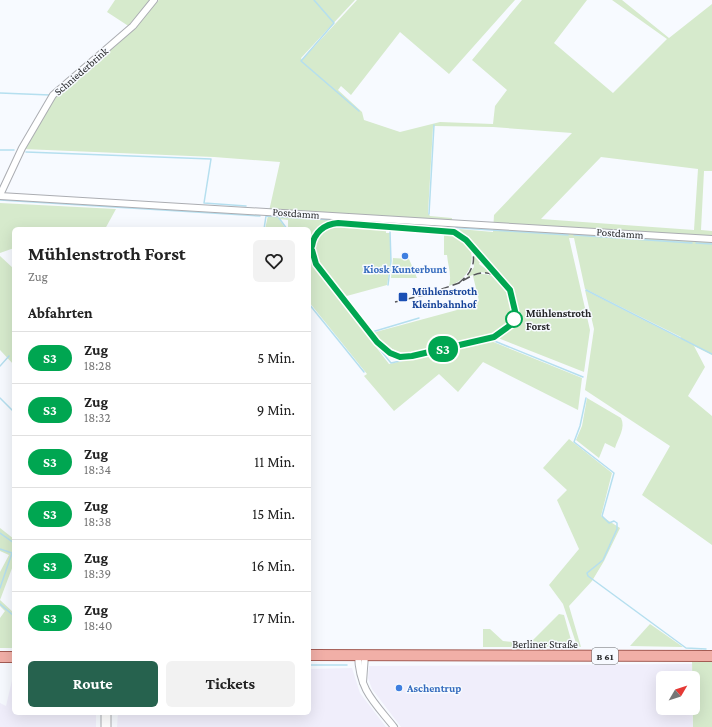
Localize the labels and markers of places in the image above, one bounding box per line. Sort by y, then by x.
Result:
marker: Kiosk Kunterbunt [400,251,410,261]
place label: Kiosk Kunterbunt [363,263,447,275]
place label: Mühlenstroth Kleinbahnhof [412,285,478,310]
marker: Mühlenstroth Kleinbahnhof [397,291,409,303]
place label: Mühlenstroth Forst [526,307,592,332]
marker: Mühlenstroth Forst [505,310,523,328]
place label: Aschentrup [406,682,461,694]
marker: Aschentrup [394,683,404,693]

